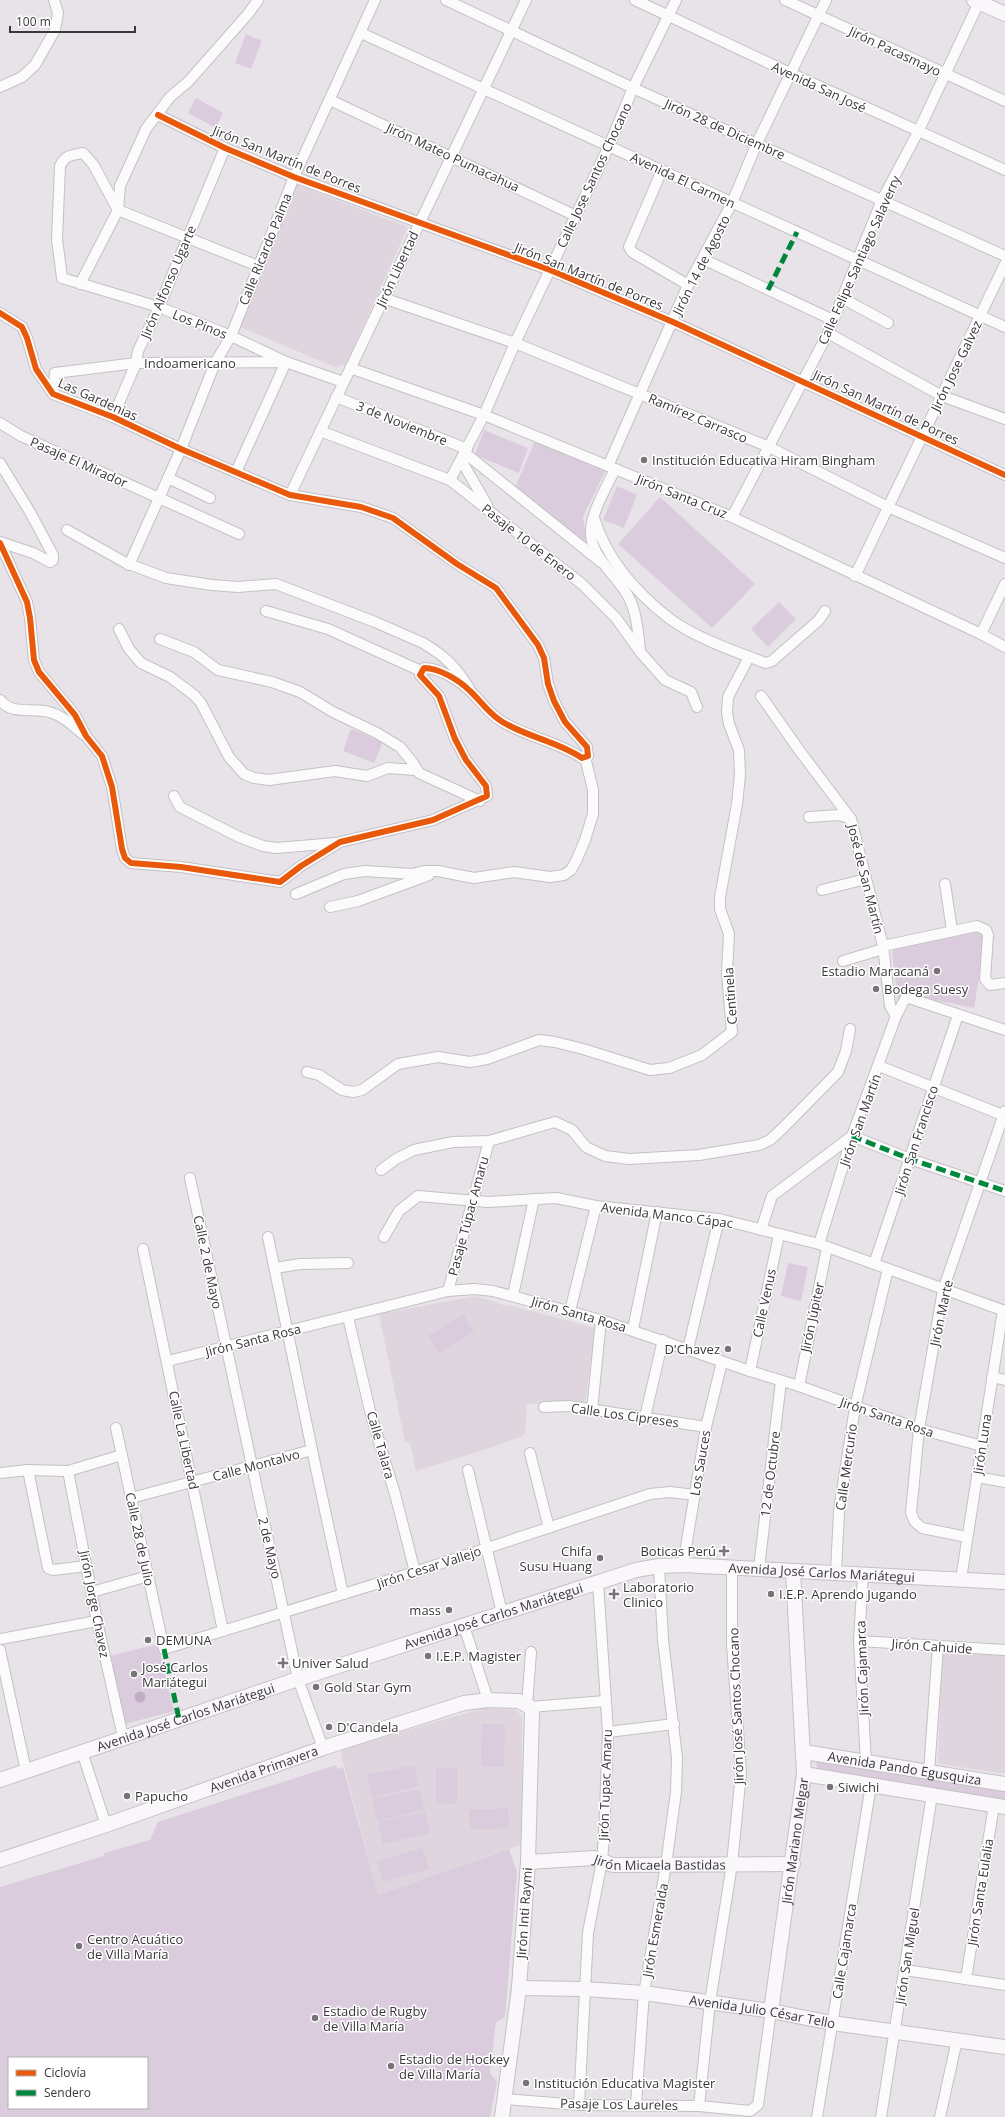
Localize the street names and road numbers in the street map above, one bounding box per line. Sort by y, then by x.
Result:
street label: Jirón Pacasmayo [844,21,944,80]
street label: Avenida San José [769,57,869,117]
street label: Jirón 28 de Diciembre [660,93,788,164]
street label: Calle Jose Santos Chocano [552,99,636,251]
street label: Jirón Mateo Pumacahua [382,117,523,196]
street label: Jirón San Martín de Porres [208,120,364,197]
street label: Avenida El Carmen [628,148,738,212]
street label: Calle Felipe Santiago Salaverry [813,172,905,347]
street label: Calle Ricardo Palma [234,190,296,308]
street label: Jirón 14 de Agosto [667,212,734,320]
street label: Jirón Alfonso Ugarte [135,223,200,343]
street label: Jirón Libertad [371,228,422,312]
street label: Jirón San Martín de Porres [510,237,666,314]
street label: Los Pinos [170,305,230,343]
street label: Jirón Jose Galvez [925,317,986,416]
street label: Indoamericano [144,354,236,372]
street label: Jirón San Martín de Porres [808,364,962,449]
street label: Las Gardenias [55,373,141,425]
street label: Ramírez Carrasco [646,389,751,447]
street label: 3 de Noviembre [354,397,450,449]
street label: Pasaje El Mirador [27,432,131,492]
street label: Jirón Santa Cruz [632,469,730,522]
street label: Pasaje 10 de Enero [478,500,580,585]
street label: José de San Martín [843,820,888,936]
street label: Centinela [719,967,741,1025]
street label: Jirón San Martín [834,1071,885,1171]
street label: Jirón San Francisco [889,1083,942,1199]
street label: Pasaje Túpac Amaru [443,1154,493,1278]
street label: Avenida Manco Cápac [600,1198,734,1232]
street label: Calle 2 de Mayo [189,1213,227,1311]
street label: Calle Venus [748,1267,780,1339]
street label: Jirón Marte [925,1278,957,1350]
street label: Jirón Júpiter [795,1280,828,1356]
street label: Jirón Santa Rosa [527,1291,629,1336]
street label: Jirón Santa Rosa [201,1319,303,1361]
street label: Calle La Libertad [165,1389,203,1491]
street label: Jirón Santa Rosa [836,1392,936,1441]
street label: Calle Los Cipreses [570,1399,680,1431]
street label: Calle Talara [363,1409,399,1481]
street label: Jirón Luna [968,1412,996,1478]
street label: Calle Mercurio [831,1422,861,1512]
street label: Los Sauces [685,1429,715,1497]
street label: 12 de Octubre [756,1430,784,1518]
street label: Calle Montalvo [210,1445,302,1485]
street label: Calle 28 de Julio [121,1490,159,1588]
street label: 2 de Mayo [254,1515,286,1581]
street label: Jirón Cesar Vallejo [373,1542,484,1593]
street label: Jirón Jorge Chavez [75,1547,114,1659]
street label: Avenida José Carlos Mariátegui [728,1558,915,1586]
street label: Avenida José Carlos Mariátegui [402,1579,585,1653]
street label: Jirón Cajamarca [851,1620,873,1718]
street label: Jirón José Santos Chocano [724,1627,748,1787]
street label: Jirón Cahuide [889,1634,973,1658]
street label: Avenida José Carlos Mariátegui [94,1679,277,1756]
street label: Jirón Tupac Amaru [594,1729,616,1843]
street label: Avenida Primavera [207,1741,320,1797]
street label: Avenida Pando Egusquiza [827,1747,983,1789]
street label: Jirón Mariano Melgar [777,1776,813,1907]
street label: Jirón Santa Eulalia [962,1837,997,1949]
street label: Jirón Micaela Bastidas [590,1849,726,1874]
street label: Jirón Inti Raymi [512,1867,536,1961]
street label: Jirón Esmeralda [638,1882,672,1980]
street label: Calle Cajamarca [828,1902,860,2000]
street label: Jirón San Miguel [890,1906,924,2008]
street label: Avenida Julio César Tello [688,1991,837,2033]
street label: Pasaje Los Laureles [560,2094,678,2114]

